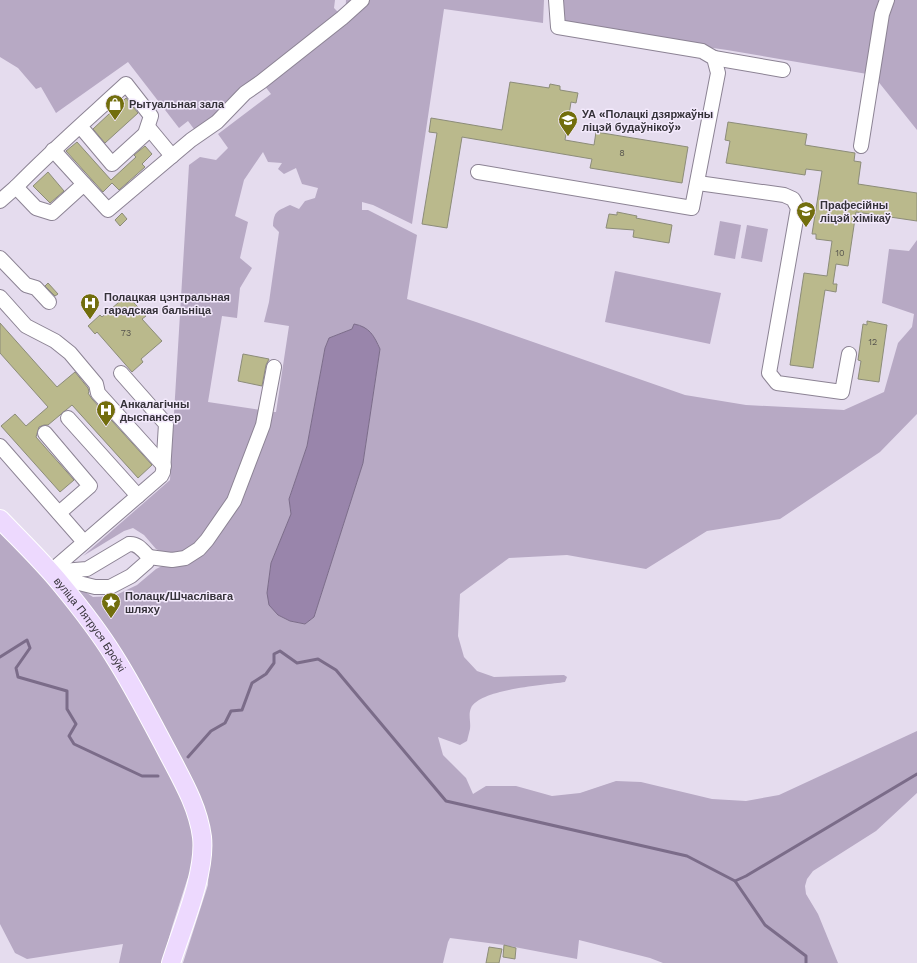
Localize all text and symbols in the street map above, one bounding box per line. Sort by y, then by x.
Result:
shop icon: Рытуальная зала [104,93,126,121]
place label: Рытуальная зала [129,98,225,111]
place label: УА «Полацкі дзяржаўны ліцэй будаўнікоў» [582,108,713,134]
school or university icon: УА «Полацкі дзяржаўны ліцэй будаўнікоў» [557,109,579,137]
house number: 8 [619,148,625,158]
place label: Прафесійны ліцэй хімікаў [820,199,892,225]
school or university icon: Прафесійны ліцэй хімікаў [795,200,817,228]
house number: 10 [835,248,845,258]
place label: Полацкая цэнтральная гарадская бальніца [104,291,230,317]
hospital icon: Полацкая цэнтральная гарадская бальніца [79,292,101,320]
house number: 73 [121,328,131,338]
house number: 12 [869,337,877,347]
place label: Анкалагічны дыспансер [120,398,189,424]
hospital icon: Анкалагічны дыспансер [95,399,117,427]
street label: вуліца Пятруся Броўкі [51,575,129,674]
place label: Полацк/Шчаслівага шляху [125,590,234,616]
place icon: Полацк/Шчаслівага шляху [100,591,122,619]

